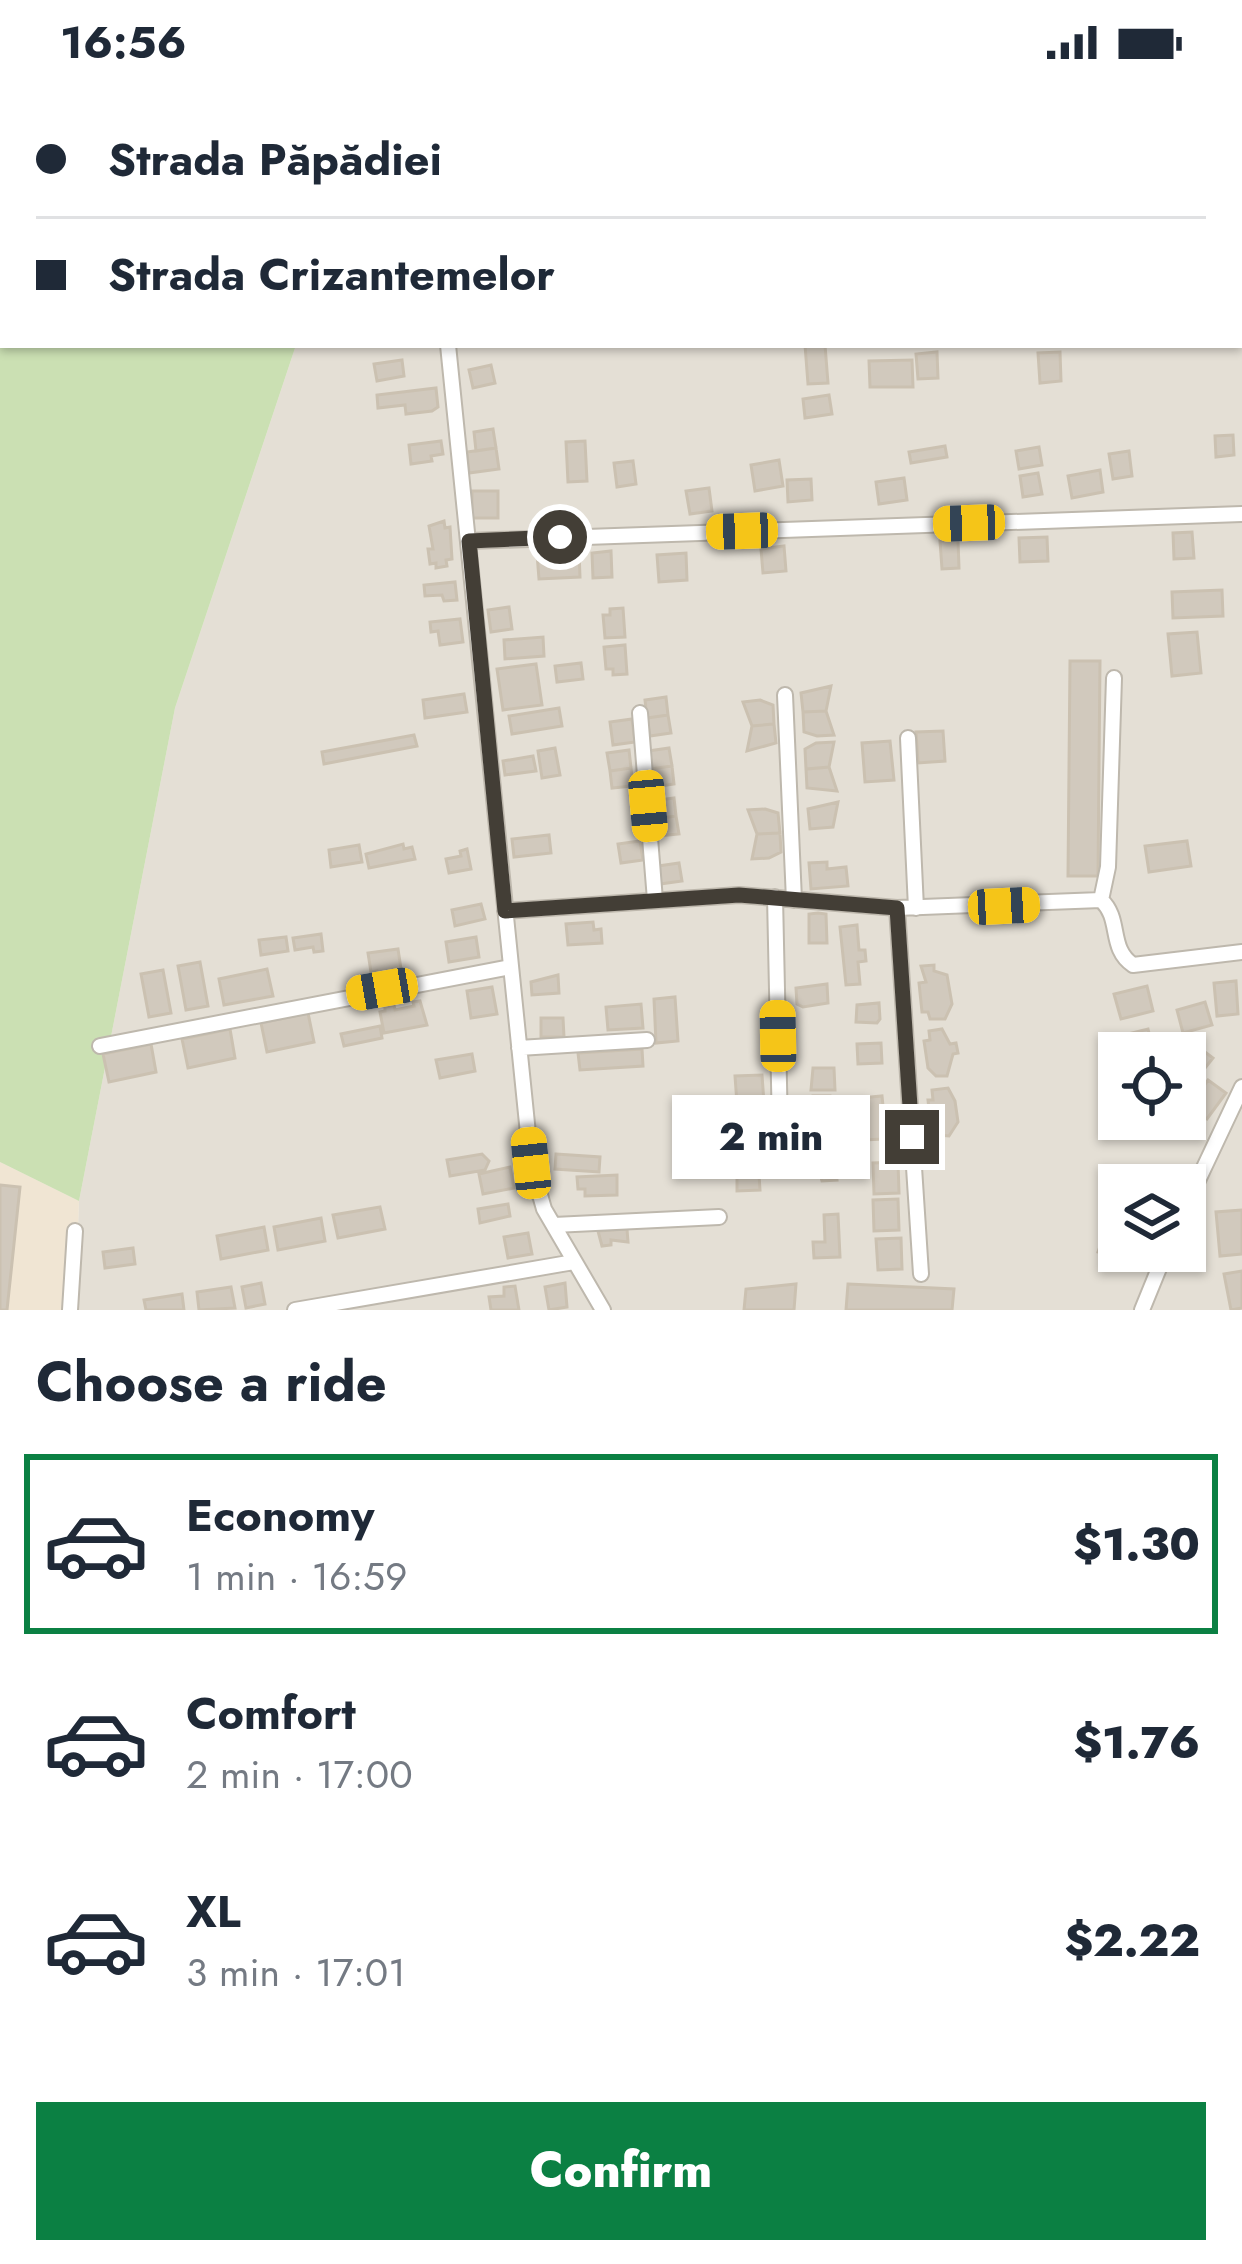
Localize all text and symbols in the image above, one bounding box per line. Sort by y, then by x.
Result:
text: 16:56 [60,10,187,75]
text: Strada Păpădiei [108,127,442,192]
text: Strada Crizantemelor [108,242,555,307]
car [932,504,1006,542]
route start [533,510,587,564]
car [705,512,779,550]
car [627,769,669,843]
car [967,886,1041,926]
car [343,965,421,1013]
car [759,1000,797,1072]
map controls [1098,1032,1206,1272]
button: locate [1098,1032,1206,1140]
callout: 2 min [672,1095,870,1179]
text: 2 min [719,1108,823,1165]
route end [885,1110,939,1164]
car [509,1125,553,1201]
button: layers [1098,1164,1206,1272]
text: Choose a ride [36,1343,387,1421]
text: Economy [186,1483,374,1548]
icon: car [42,1490,150,1598]
text: $1.30 [1073,1512,1200,1577]
text: 1 min · 16:59 [186,1548,408,1605]
text: Comfort [186,1681,356,1746]
icon: car [42,1688,150,1796]
text: $1.76 [1073,1710,1200,1775]
text: 2 min · 17:00 [186,1746,413,1803]
text: XL [186,1879,241,1944]
icon: car [42,1886,150,1994]
text: $2.22 [1065,1908,1200,1973]
text: 3 min · 17:01 [186,1944,406,2001]
button: Confirm [36,2102,1206,2240]

